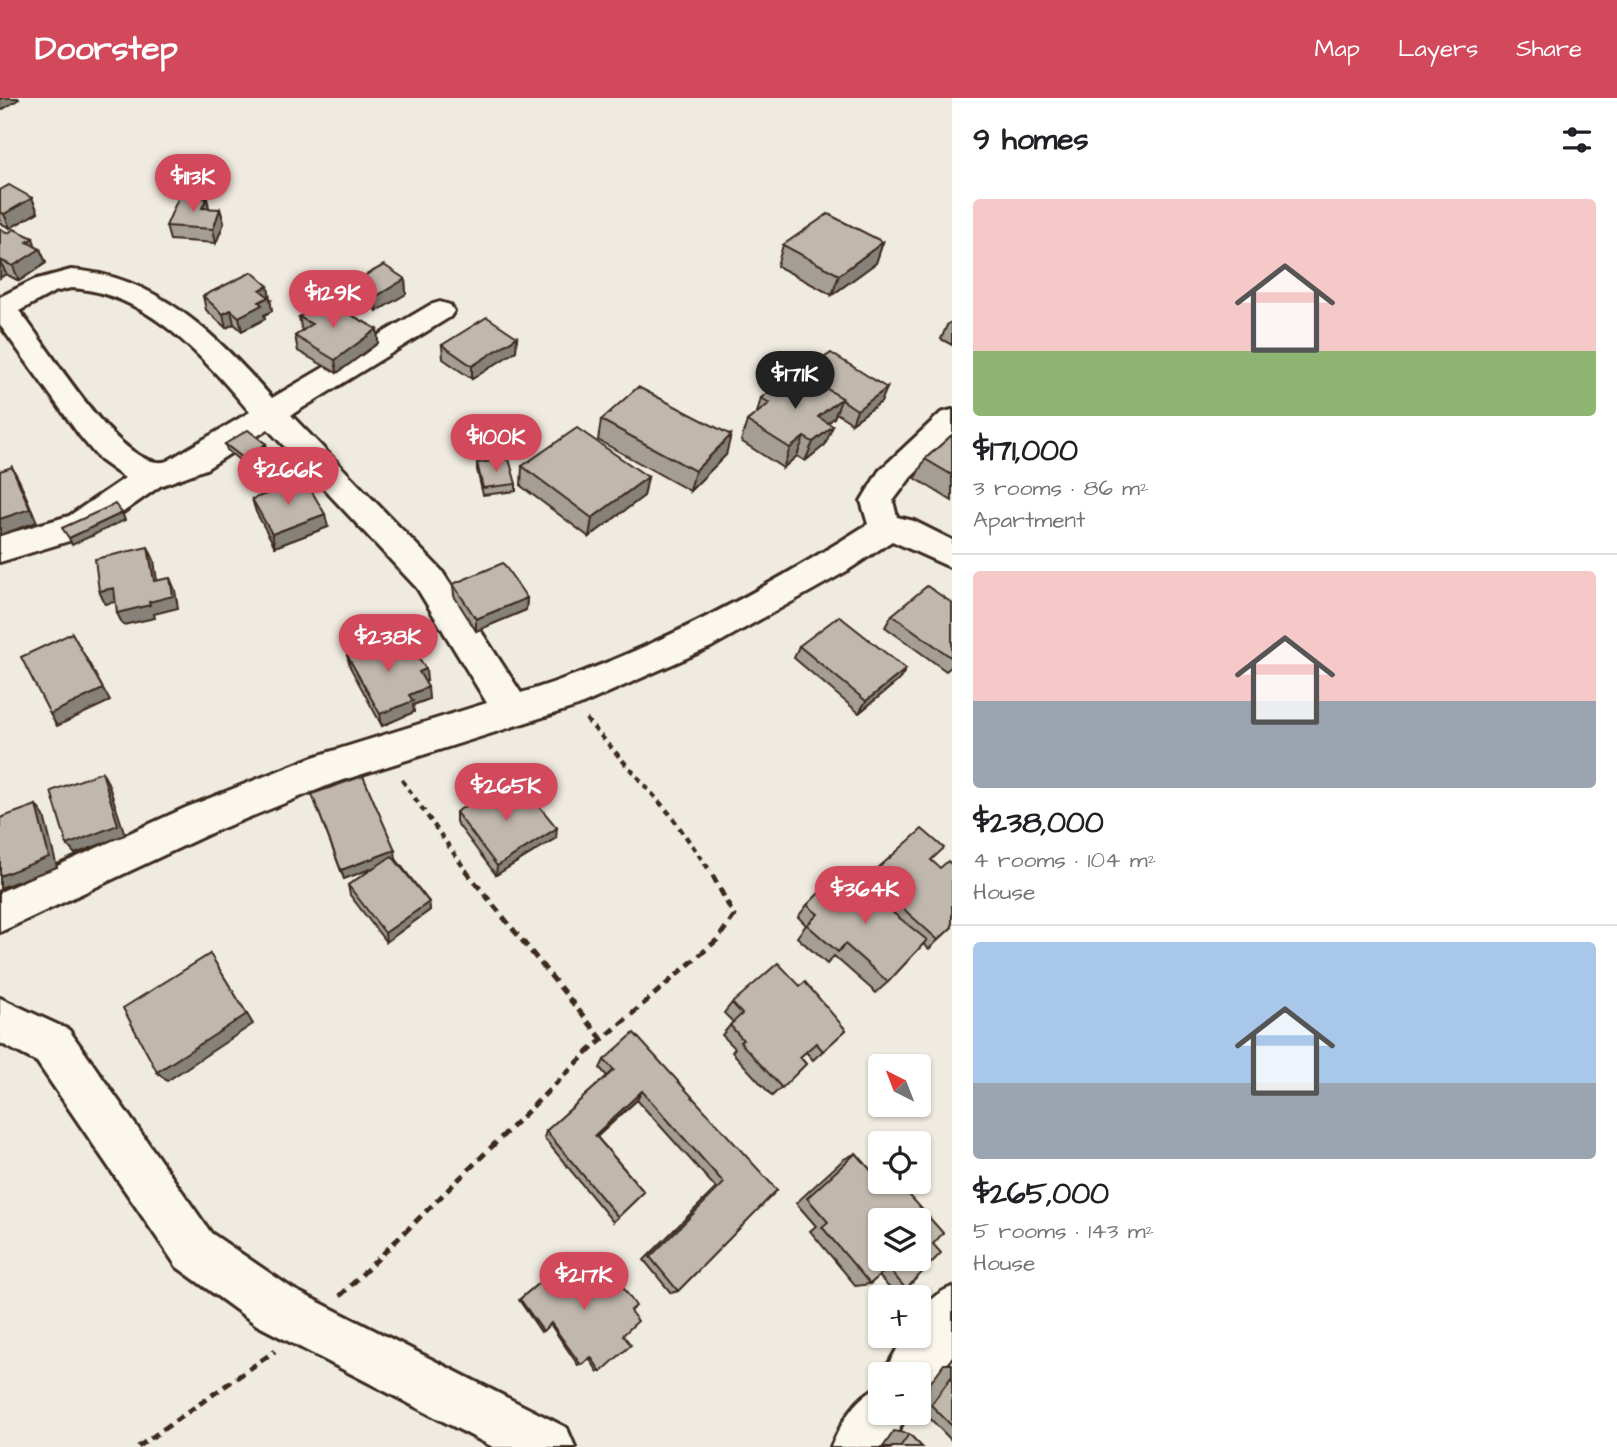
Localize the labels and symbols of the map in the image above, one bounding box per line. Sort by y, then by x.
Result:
pin: $113K [144,155,242,214]
pin: $129K [284,271,382,330]
pin: $171K [746,352,844,411]
pin: $100K [447,414,545,474]
pin: $266K [239,448,337,507]
pin: $238K [339,614,437,674]
pin: $265K [457,764,555,823]
pin: $364K [816,866,914,926]
north arrow [868,1054,931,1116]
pin: $217K [535,1252,633,1312]

